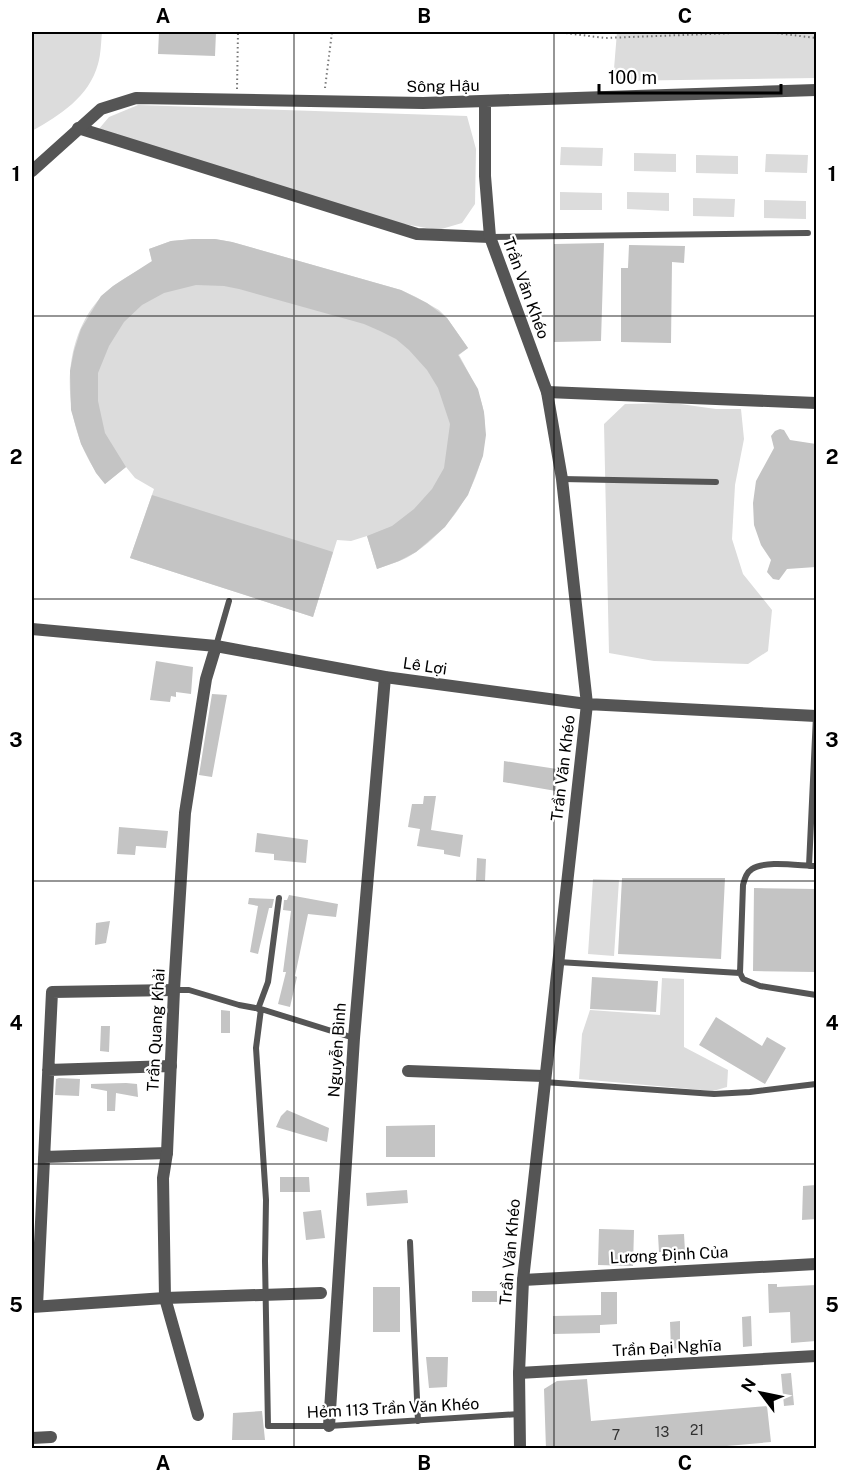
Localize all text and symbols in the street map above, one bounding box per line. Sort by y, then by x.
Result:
text: A [156,4,170,28]
text: B [417,4,431,28]
text: C [678,4,692,28]
scale bar [599,57,780,95]
text: 100 m [608,67,657,88]
street label: Sông Hậu [406,76,480,96]
text: 1 [12,162,20,186]
text: 1 [828,162,836,186]
street label: Trần Văn Khéo [499,235,553,341]
text: 2 [10,445,22,469]
text: 2 [826,445,838,469]
street label: Lê Lợi [402,654,448,678]
street label: Trần Văn Khéo [547,714,579,822]
text: 3 [9,728,23,752]
text: 3 [825,728,839,752]
street label: Trần Quang Khải [143,968,169,1092]
street label: Nguyễn Bình [324,1002,350,1098]
text: 4 [9,1011,23,1035]
text: 4 [825,1011,839,1035]
street label: Trần Văn Khéo [496,1198,524,1306]
street label: Lương Định Của [609,1242,729,1268]
text: 5 [9,1293,23,1317]
text: 5 [825,1293,839,1317]
street label: Trần Đại Nghĩa [612,1336,722,1360]
north arrow [731,1363,791,1423]
text: N [737,1375,760,1396]
street label: Hẻm 113 Trần Văn Khéo [306,1394,480,1422]
house number: 21 [690,1422,704,1438]
house number: 13 [655,1424,669,1440]
house number: 7 [612,1427,620,1443]
text: A [156,1451,170,1475]
text: B [417,1451,431,1475]
text: C [678,1451,692,1475]

